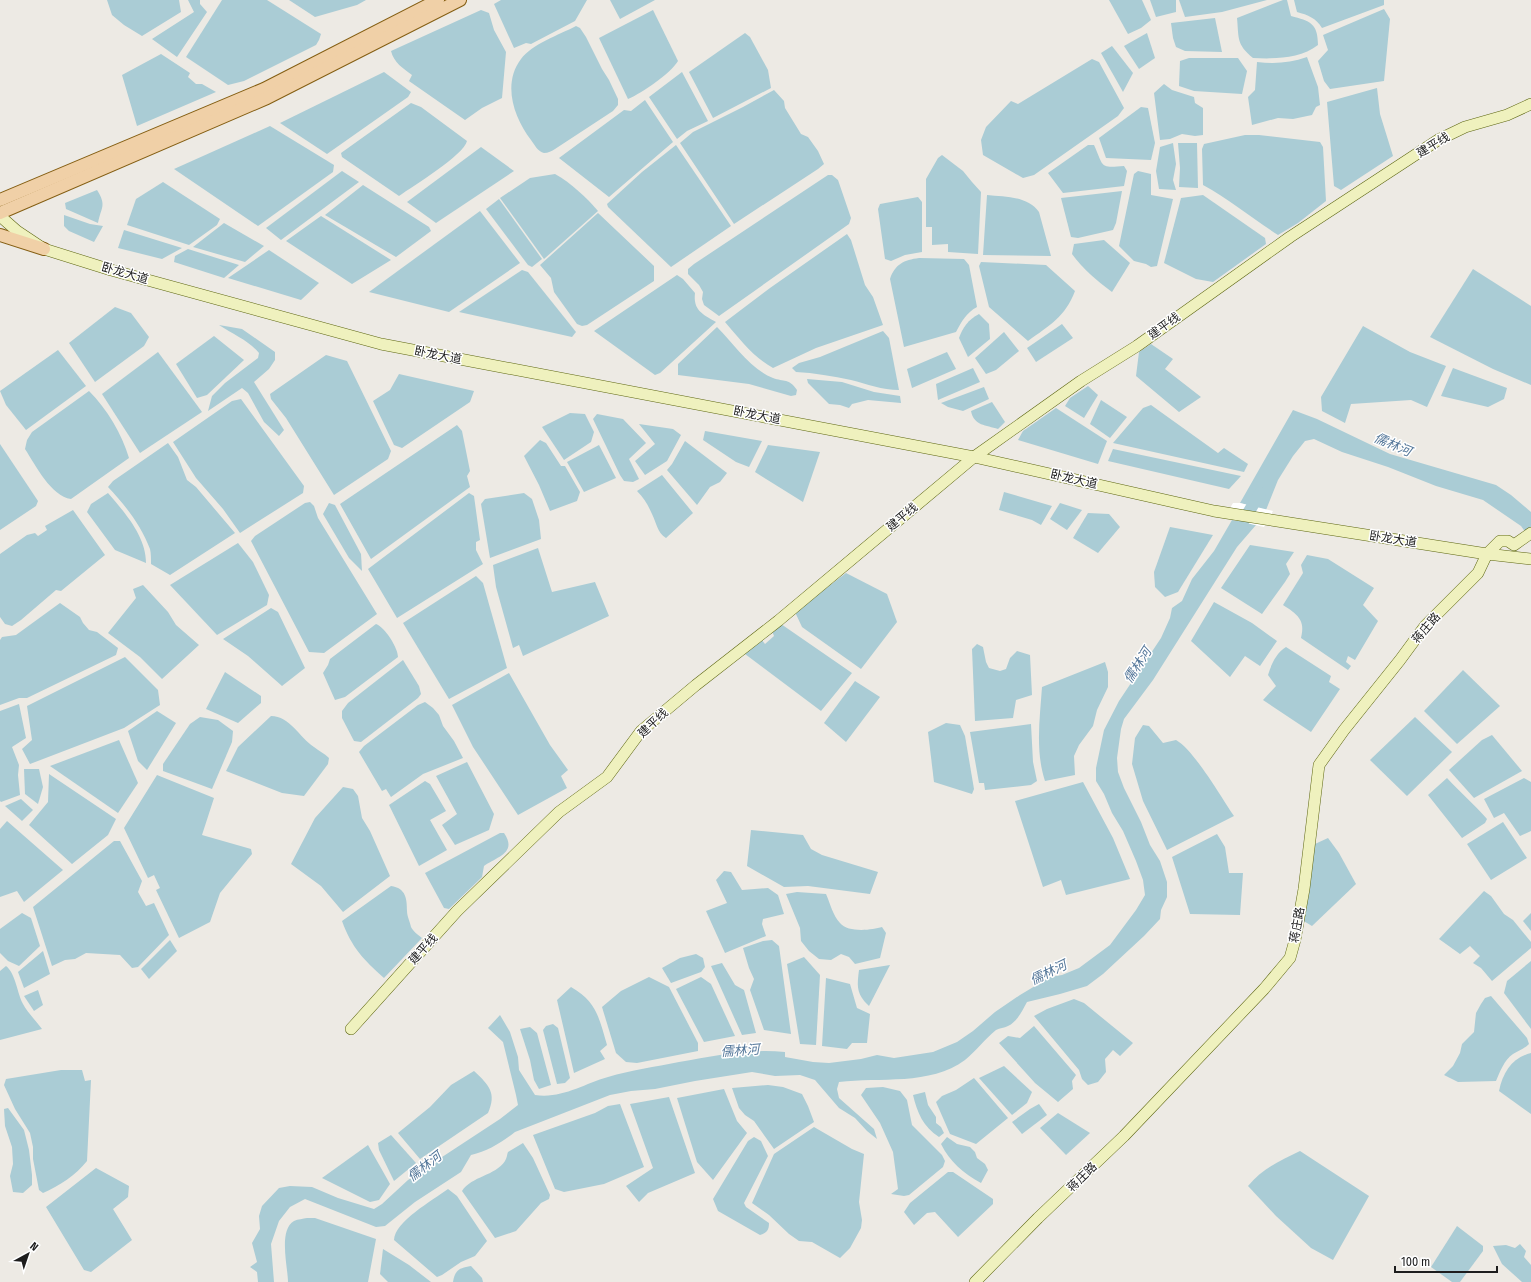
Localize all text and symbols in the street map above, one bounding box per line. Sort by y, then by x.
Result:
street label: 建平线 [1414,130,1452,160]
street label: 卧龙大道 [100,260,150,286]
street label: 建平线 [1145,310,1183,342]
street label: 卧龙大道 [413,344,463,366]
street label: 卧龙大道 [732,404,782,426]
water label: 儒林河 [1372,430,1416,460]
street label: 卧龙大道 [1049,467,1099,491]
street label: 建平线 [884,500,920,534]
street label: 卧龙大道 [1368,528,1418,550]
street label: 蒋庄路 [1409,610,1443,646]
water label: 儒林河 [1121,642,1156,686]
street label: 建平线 [635,706,671,740]
street label: 蒋庄路 [1287,906,1307,944]
street label: 建平线 [406,931,440,967]
water label: 儒林河 [1027,956,1072,988]
water label: 儒林河 [720,1041,763,1059]
water label: 儒林河 [404,1147,447,1184]
street label: 蒋庄路 [1064,1159,1100,1195]
north arrow [8,1234,48,1274]
text: N [27,1240,41,1254]
scale bar [1395,1248,1497,1274]
text: 100 m [1401,1255,1430,1269]

